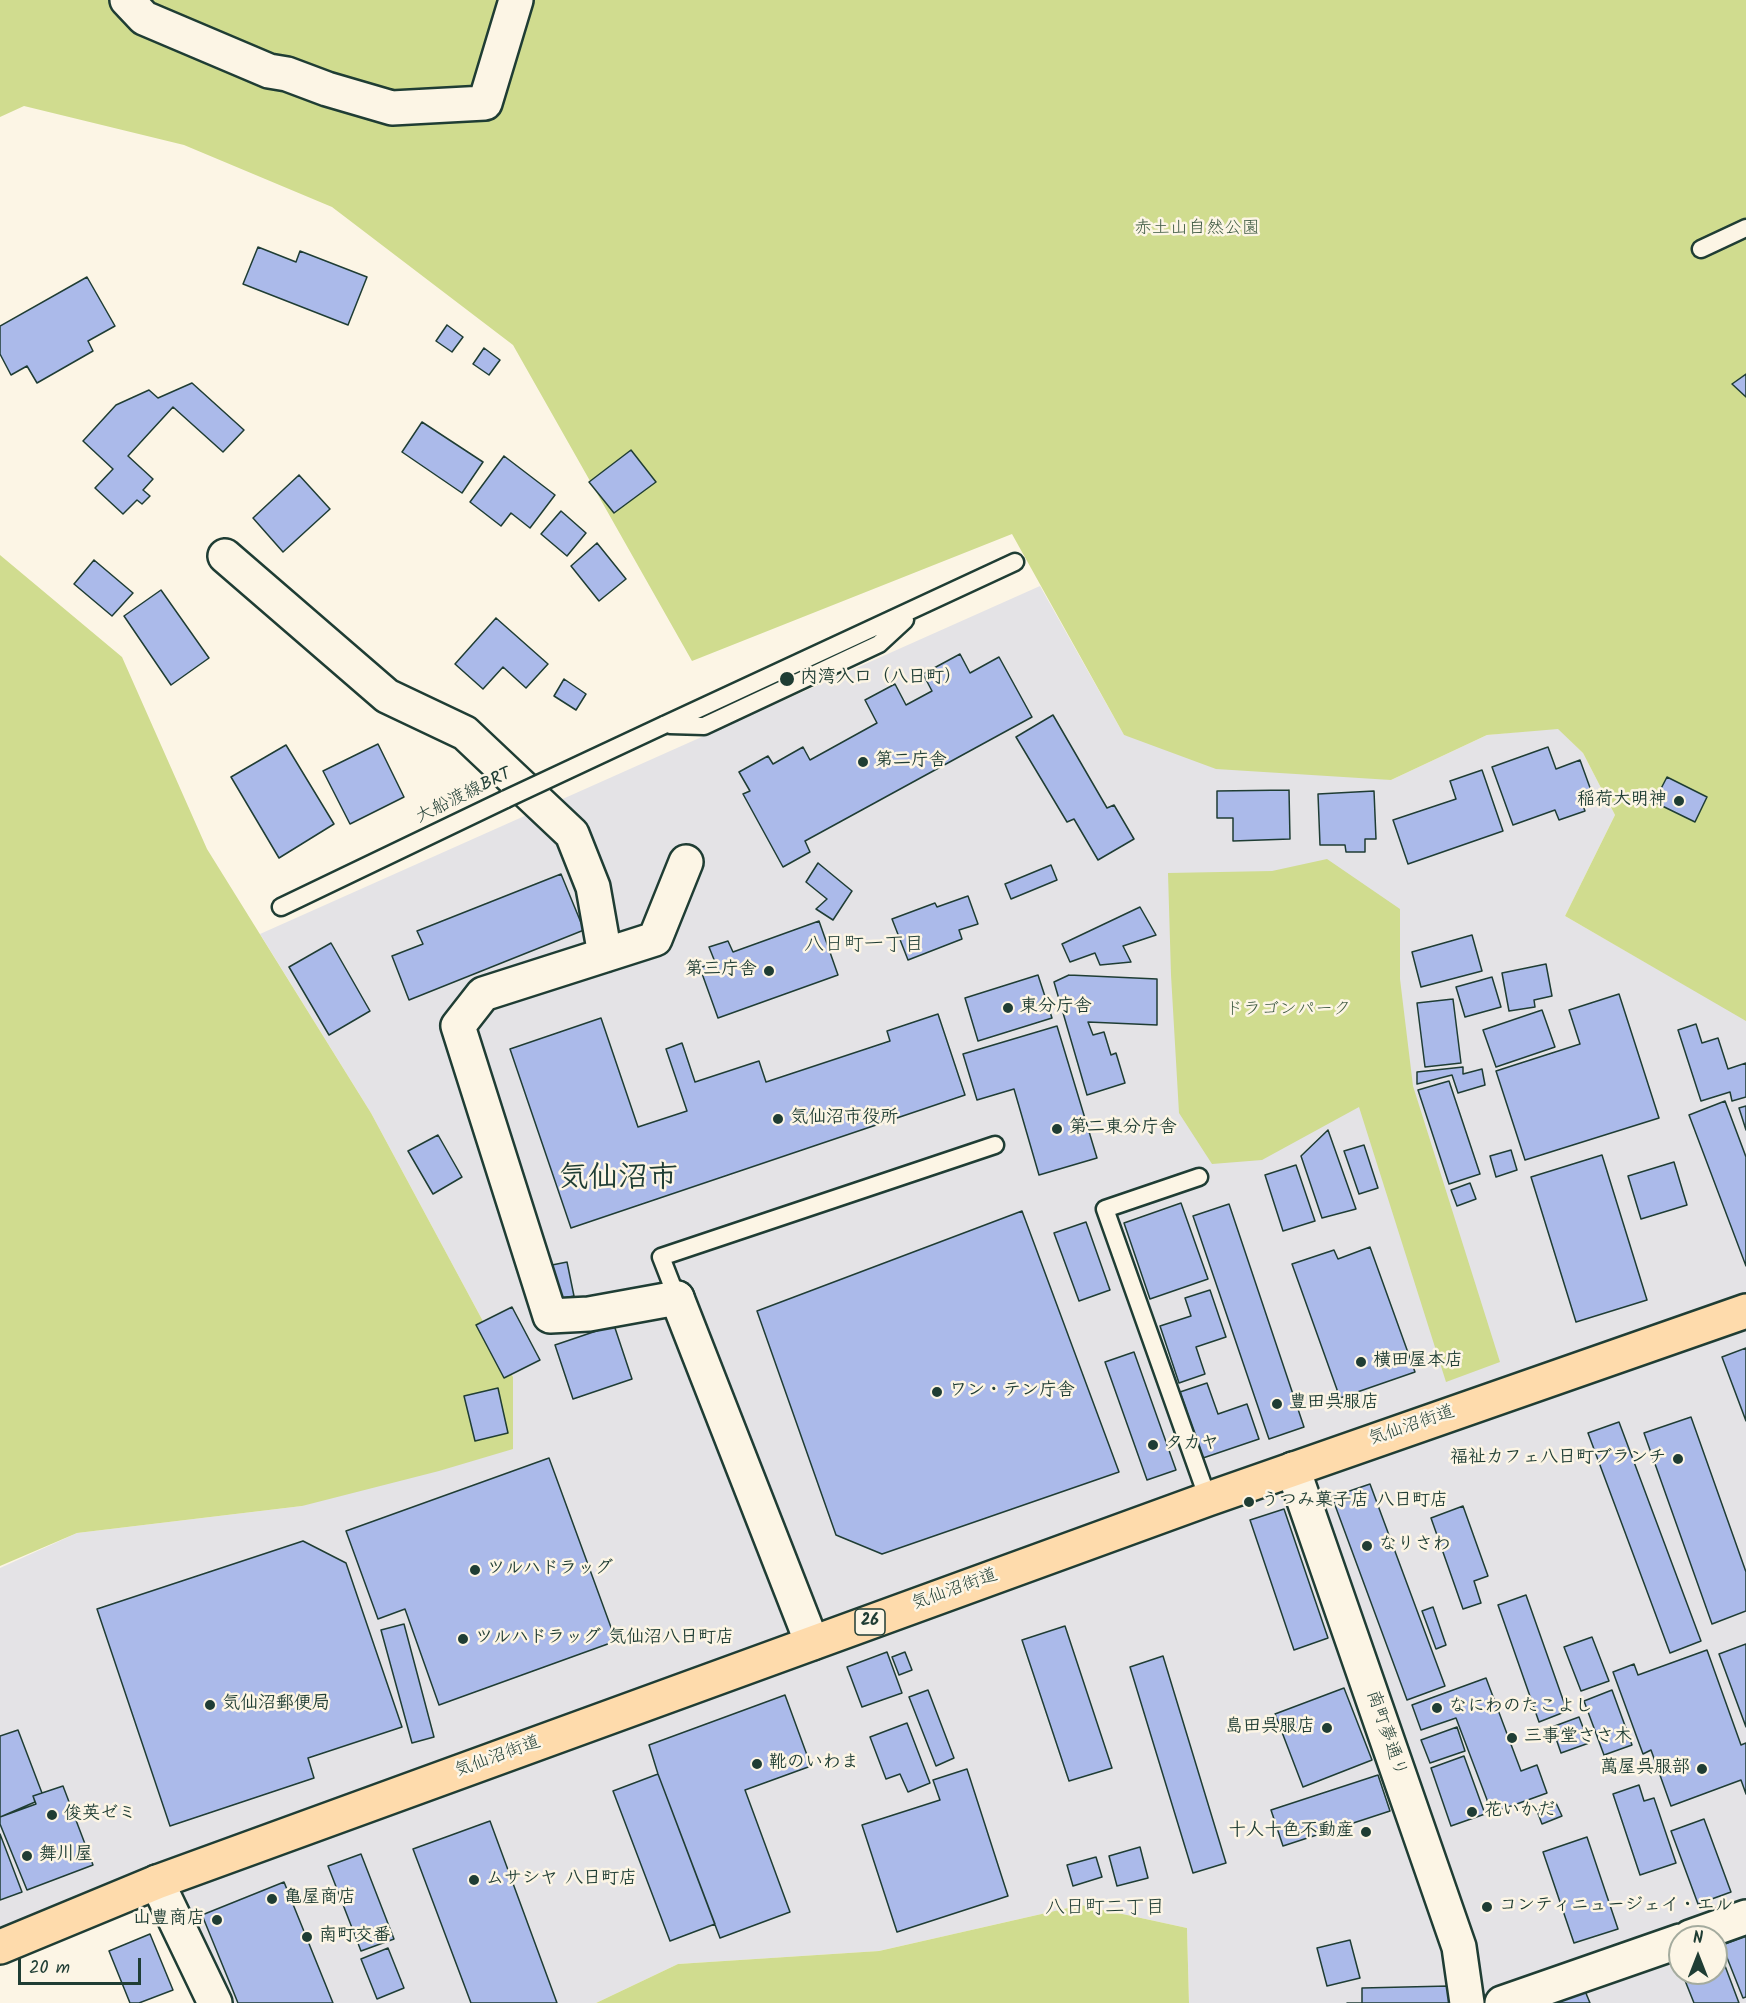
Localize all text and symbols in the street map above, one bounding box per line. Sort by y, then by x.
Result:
park label: 赤土山自然公園 [1134,219,1260,241]
place label: 内湾入口（八日町） [800,668,962,690]
marker: 内湾入口（八日町） [778,670,796,688]
place label: 第二庁舎 [875,751,947,773]
marker: 第二庁舎 [856,755,870,769]
street label: 大船渡線BRT [413,765,515,829]
place label: 稲荷大明神 [1577,790,1667,812]
marker: 稲荷大明神 [1672,794,1686,808]
district label: 八日町一丁目 [804,935,924,959]
place label: 第三庁舎 [685,960,757,982]
marker: 第三庁舎 [762,964,776,978]
place label: 東分庁舎 [1020,997,1092,1019]
park label: ドラゴンパーク [1225,1000,1351,1022]
marker: 東分庁舎 [1001,1001,1015,1015]
place label: 気仙沼市役所 [790,1108,898,1130]
marker: 気仙沼市役所 [771,1112,785,1126]
place label: 第二東分庁舎 [1069,1118,1177,1140]
marker: 第二東分庁舎 [1050,1122,1064,1136]
district label: 気仙沼市 [558,1163,678,1199]
place label: 横田屋本店 [1373,1351,1463,1373]
marker: 横田屋本店 [1354,1355,1368,1369]
place label: ワン・テン庁舎 [949,1381,1075,1403]
marker: ワン・テン庁舎 [930,1385,944,1399]
place label: 豊田呉服店 [1289,1393,1379,1415]
marker: 豊田呉服店 [1270,1397,1284,1411]
street label: 気仙沼街道 [1366,1402,1458,1452]
place label: タカヤ [1165,1434,1219,1456]
marker: タカヤ [1146,1438,1160,1452]
place label: 福祉カフェ八日町ブランチ [1450,1448,1666,1470]
marker: 福祉カフェ八日町ブランチ [1671,1452,1685,1466]
place label: うつみ菓子店 八日町店 [1261,1491,1448,1513]
marker: うつみ菓子店 八日町店 [1242,1495,1256,1509]
place label: なりさわ [1379,1535,1451,1557]
marker: なりさわ [1360,1539,1374,1553]
place label: ツルハドラッグ [487,1559,613,1581]
marker: ツルハドラッグ [468,1563,482,1577]
street label: 気仙沼街道 [909,1565,1001,1617]
road number: 26 [855,1609,885,1635]
place label: ツルハドラッグ 気仙沼八日町店 [475,1628,734,1650]
marker: ツルハドラッグ 気仙沼八日町店 [456,1632,470,1646]
street label: 南町夢通り [1360,1688,1410,1780]
place label: 気仙沼郵便局 [222,1694,330,1716]
place label: なにわのたこよし [1449,1697,1593,1719]
marker: 気仙沼郵便局 [203,1698,217,1712]
marker: なにわのたこよし [1430,1701,1444,1715]
place label: 島田呉服店 [1225,1717,1315,1739]
marker: 島田呉服店 [1320,1721,1334,1735]
place label: 三事堂ささ木 [1524,1727,1632,1749]
marker: 三事堂ささ木 [1505,1731,1519,1745]
street label: 気仙沼街道 [452,1732,544,1784]
place label: 靴のいわま [769,1753,859,1775]
marker: 靴のいわま [750,1757,764,1771]
place label: 萬屋呉服部 [1600,1758,1690,1780]
marker: 萬屋呉服部 [1695,1762,1709,1776]
place label: 花いかだ [1484,1801,1556,1823]
place label: 俊英ゼミ [64,1804,136,1826]
marker: 花いかだ [1465,1805,1479,1819]
marker: 俊英ゼミ [45,1808,59,1822]
place label: 十人十色不動産 [1228,1821,1354,1843]
marker: 十人十色不動産 [1359,1825,1373,1839]
place label: 舞川屋 [39,1845,93,1867]
marker: 舞川屋 [20,1849,34,1863]
place label: ムサシヤ 八日町店 [486,1869,637,1891]
marker: ムサシヤ 八日町店 [467,1873,481,1887]
place label: 亀屋商店 [284,1888,356,1910]
marker: 亀屋商店 [265,1892,279,1906]
place label: コンティニュージェイ・エル [1499,1896,1733,1918]
district label: 八日町二丁目 [1045,1898,1165,1922]
marker: コンティニュージェイ・エル [1480,1900,1494,1914]
place label: 山豊商店 [133,1909,205,1931]
marker: 山豊商店 [210,1913,224,1927]
north arrow [1668,1925,1728,1985]
place label: 南町交番 [319,1926,391,1948]
text: N [1693,1926,1703,1951]
marker: 南町交番 [300,1930,314,1944]
scale bar [21,1946,144,1984]
text: 20 m [29,1954,70,1983]

